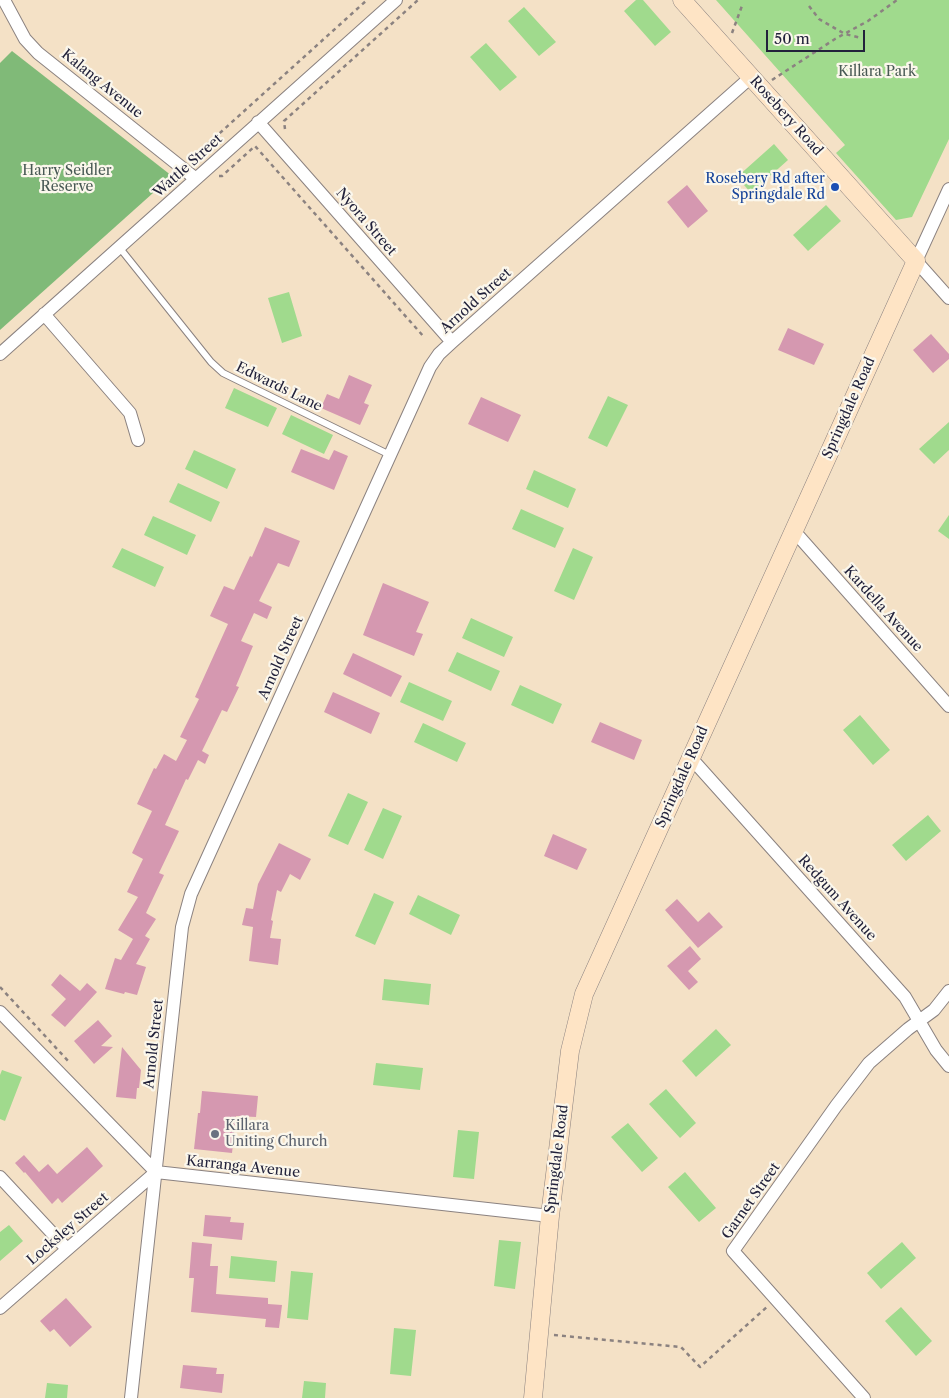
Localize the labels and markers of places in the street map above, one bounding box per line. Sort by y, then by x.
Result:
place label: Rosebery Rd after Springdale Rd [705,171,825,203]
marker: Rosebery Rd after Springdale Rd [829,181,841,193]
place label: Killara Uniting Church [225,1118,328,1150]
marker: Killara Uniting Church [209,1128,221,1140]

